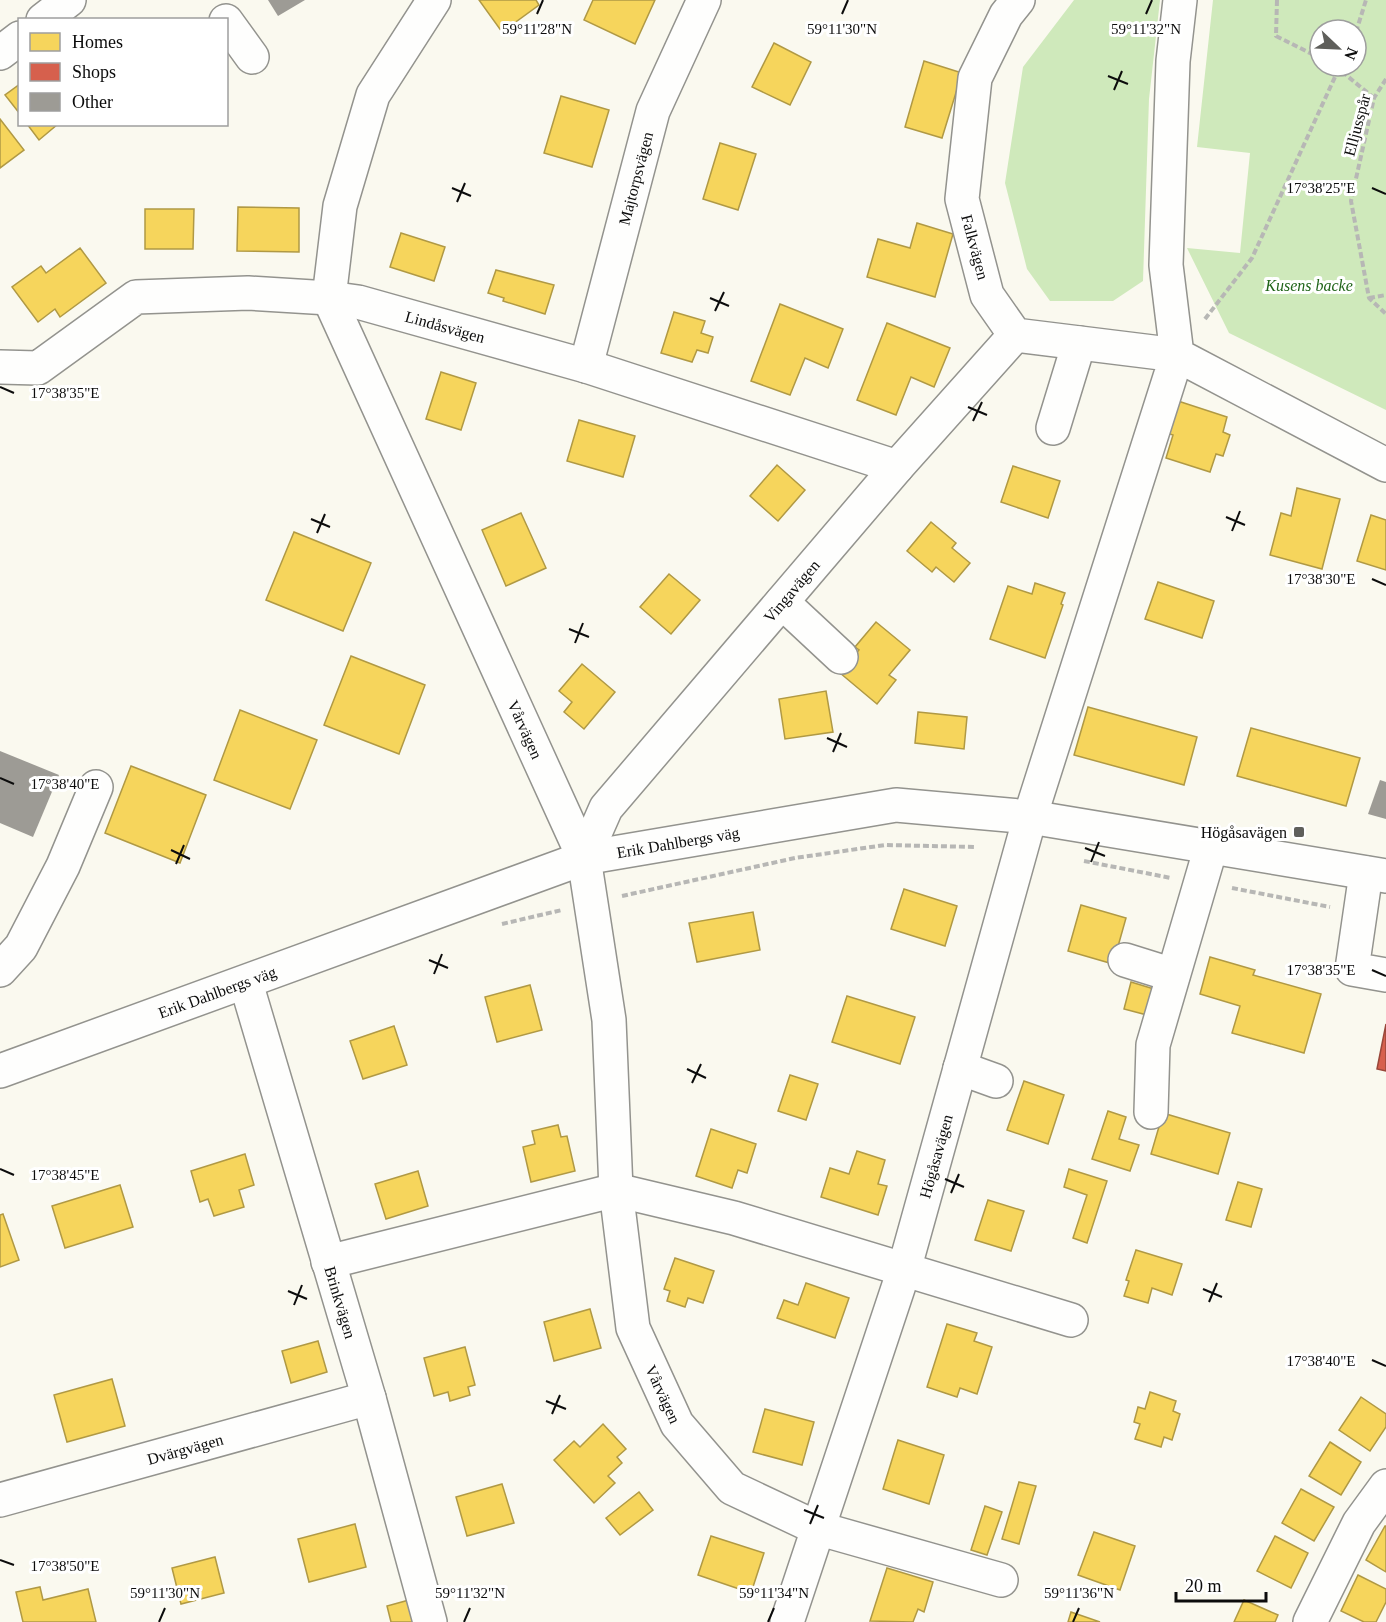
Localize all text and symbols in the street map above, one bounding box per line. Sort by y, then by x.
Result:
legend [18,18,228,126]
north arrow [1308,18,1368,78]
text: 59°11'28"N [502,21,572,37]
text: 59°11'30"N [807,21,877,37]
text: 59°11'32"N [1111,21,1181,37]
text: Homes [72,32,123,52]
text: N [1341,45,1361,63]
text: Shops [72,62,116,82]
street label: Elljusspår [1341,91,1375,158]
text: Other [72,92,113,112]
street label: Majtorpsvägen [615,130,656,227]
text: 17°38'25"E [1287,180,1356,196]
street label: Falkvägen [957,213,992,282]
park label: Kusens backe [1264,277,1353,294]
street label: Lindåsvägen [403,307,487,346]
text: 17°38'35"E [31,385,100,401]
street label: Vingavägen [760,556,823,625]
text: 17°38'30"E [1287,571,1356,587]
street label: Vårvägen [505,698,546,761]
text: 17°38'40"E [31,776,100,792]
street label: Erik Dahlbergs väg [615,823,741,861]
place label: Högåsavägen [1201,824,1287,842]
marker: Högåsavägen [1292,825,1306,839]
text: 17°38'35"E [1287,962,1356,978]
street label: Erik Dahlbergs väg [156,963,279,1021]
street label: Högåsavägen [916,1112,955,1200]
text: 17°38'45"E [31,1167,100,1183]
street label: Brinkvägen [322,1264,359,1340]
text: 17°38'40"E [1287,1353,1356,1369]
street label: Vårvägen [643,1362,684,1426]
street label: Dvärgvägen [145,1430,225,1467]
text: 17°38'50"E [31,1558,100,1574]
scale bar [1176,1565,1266,1603]
text: 20 m [1185,1576,1222,1596]
text: 59°11'30"N [130,1585,200,1601]
text: 59°11'32"N [435,1585,505,1601]
text: 59°11'34"N [739,1585,809,1601]
text: 59°11'36"N [1044,1585,1114,1601]

